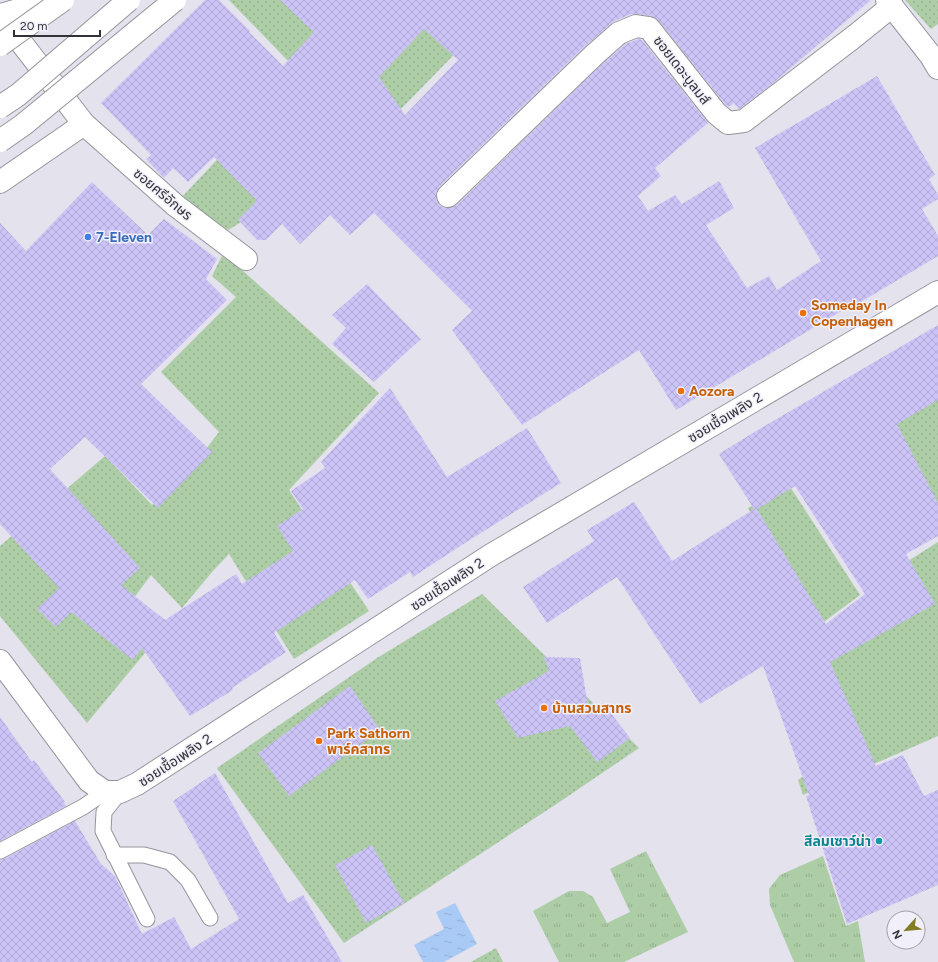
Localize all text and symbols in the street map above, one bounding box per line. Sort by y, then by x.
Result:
scale bar [14,12,100,38]
text: 20 m [20,19,48,33]
street label: ซอยเดอะบูลมส์ [649,33,714,108]
street label: ซอยศรีอักษร [130,165,196,224]
place label: 7-Eleven [96,229,152,246]
marker: 7-Eleven [83,232,93,242]
place label: Someday In Copenhagen [811,297,893,330]
marker: Someday In Copenhagen [798,308,808,318]
place label: Aozora [689,383,735,400]
marker: Aozora [676,386,686,396]
street label: ซอยเชื้อเพลิง 2 [684,387,766,446]
street label: ซอยเชื้อเพลิง 2 [406,553,487,614]
place label: บ้านสวนสาทร [552,700,631,717]
marker: บ้านสวนสาทร [539,703,549,713]
place label: Park Sathorn พาร์คสาทร [327,725,410,758]
street label: ซอยเชื้อเพลิง 2 [134,729,215,790]
marker: Park Sathorn พาร์คสาทร [314,736,324,746]
place label: สีลมเซาว์น่า [804,833,871,850]
marker: สีลมเซาว์น่า [874,836,884,846]
north arrow [886,910,926,950]
text: N [890,928,905,941]

